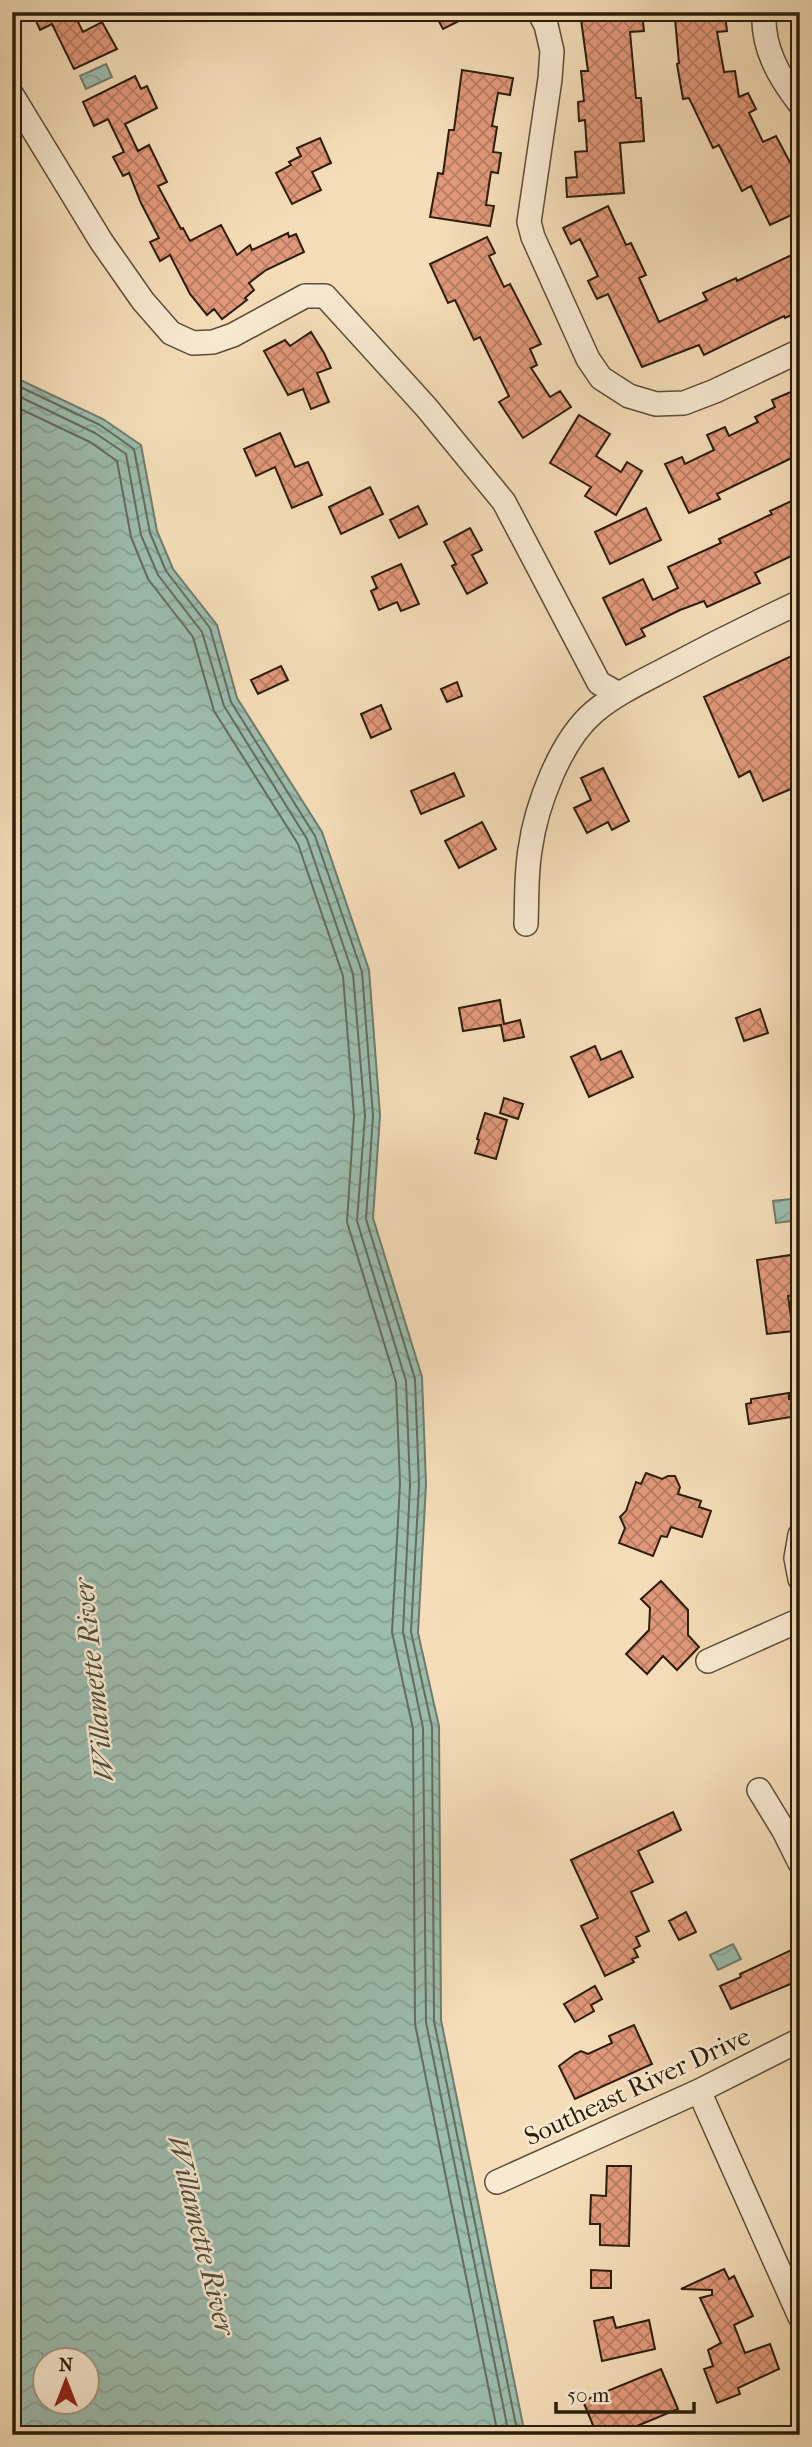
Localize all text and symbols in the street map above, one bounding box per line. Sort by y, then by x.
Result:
water label: Willamette River [66,1574,121,1783]
street label: Southeast River Drive [519,2020,755,2152]
water label: Willamette River [161,2132,243,2341]
north arrow [32,2346,102,2416]
text: N [59,2354,74,2376]
scale bar [556,2370,695,2414]
text: 50 m [567,2383,610,2407]

